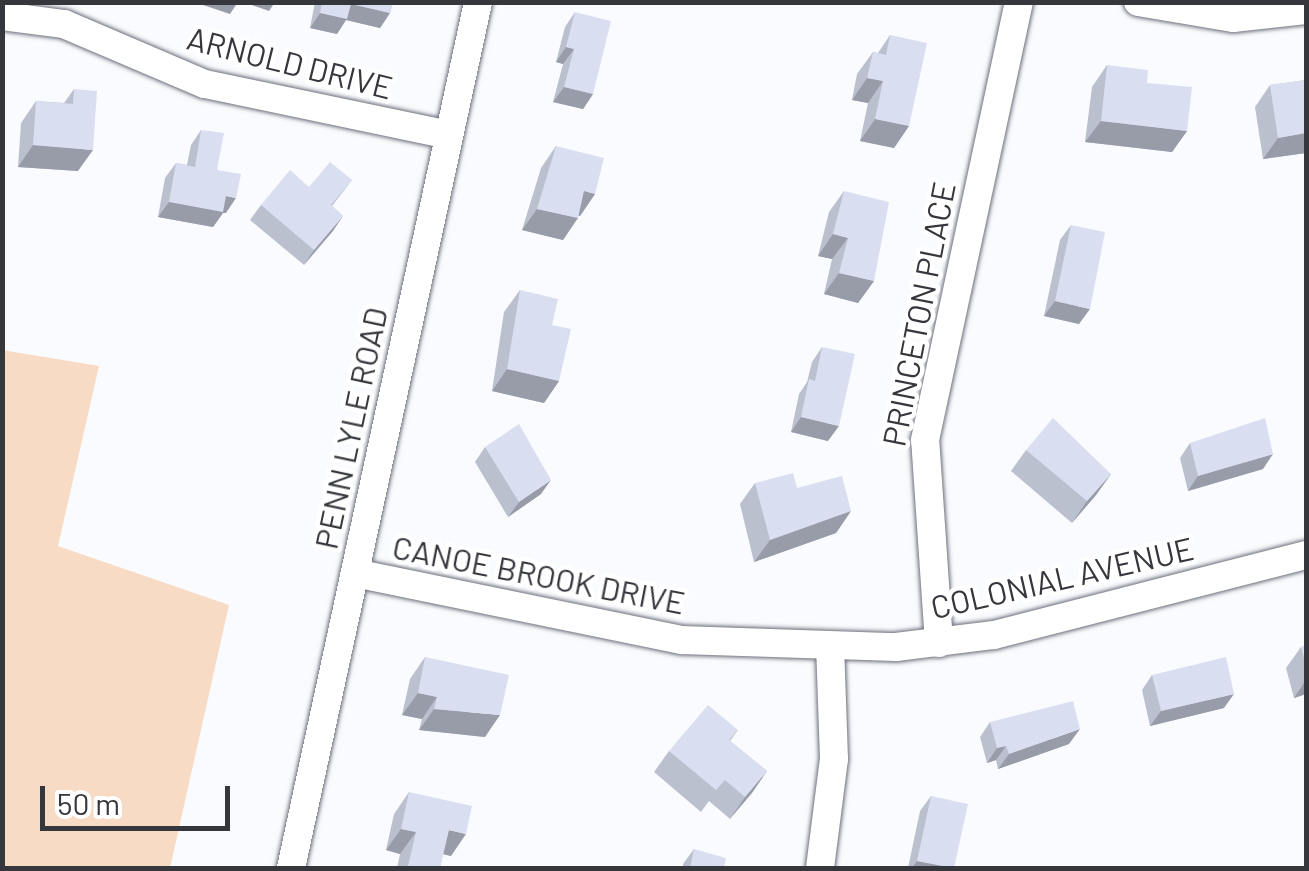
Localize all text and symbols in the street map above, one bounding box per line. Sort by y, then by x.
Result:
street label: ARNOLD DRIVE [183,18,397,106]
street label: PRINCETON PLACE [874,179,962,449]
street label: PENN LYLE ROAD [306,304,394,552]
street label: CANOE BROOK DRIVE [390,527,688,621]
street label: COLONIAL AVENUE [927,528,1197,626]
scale bar [45,766,235,828]
text: 50 m [57,785,120,821]

